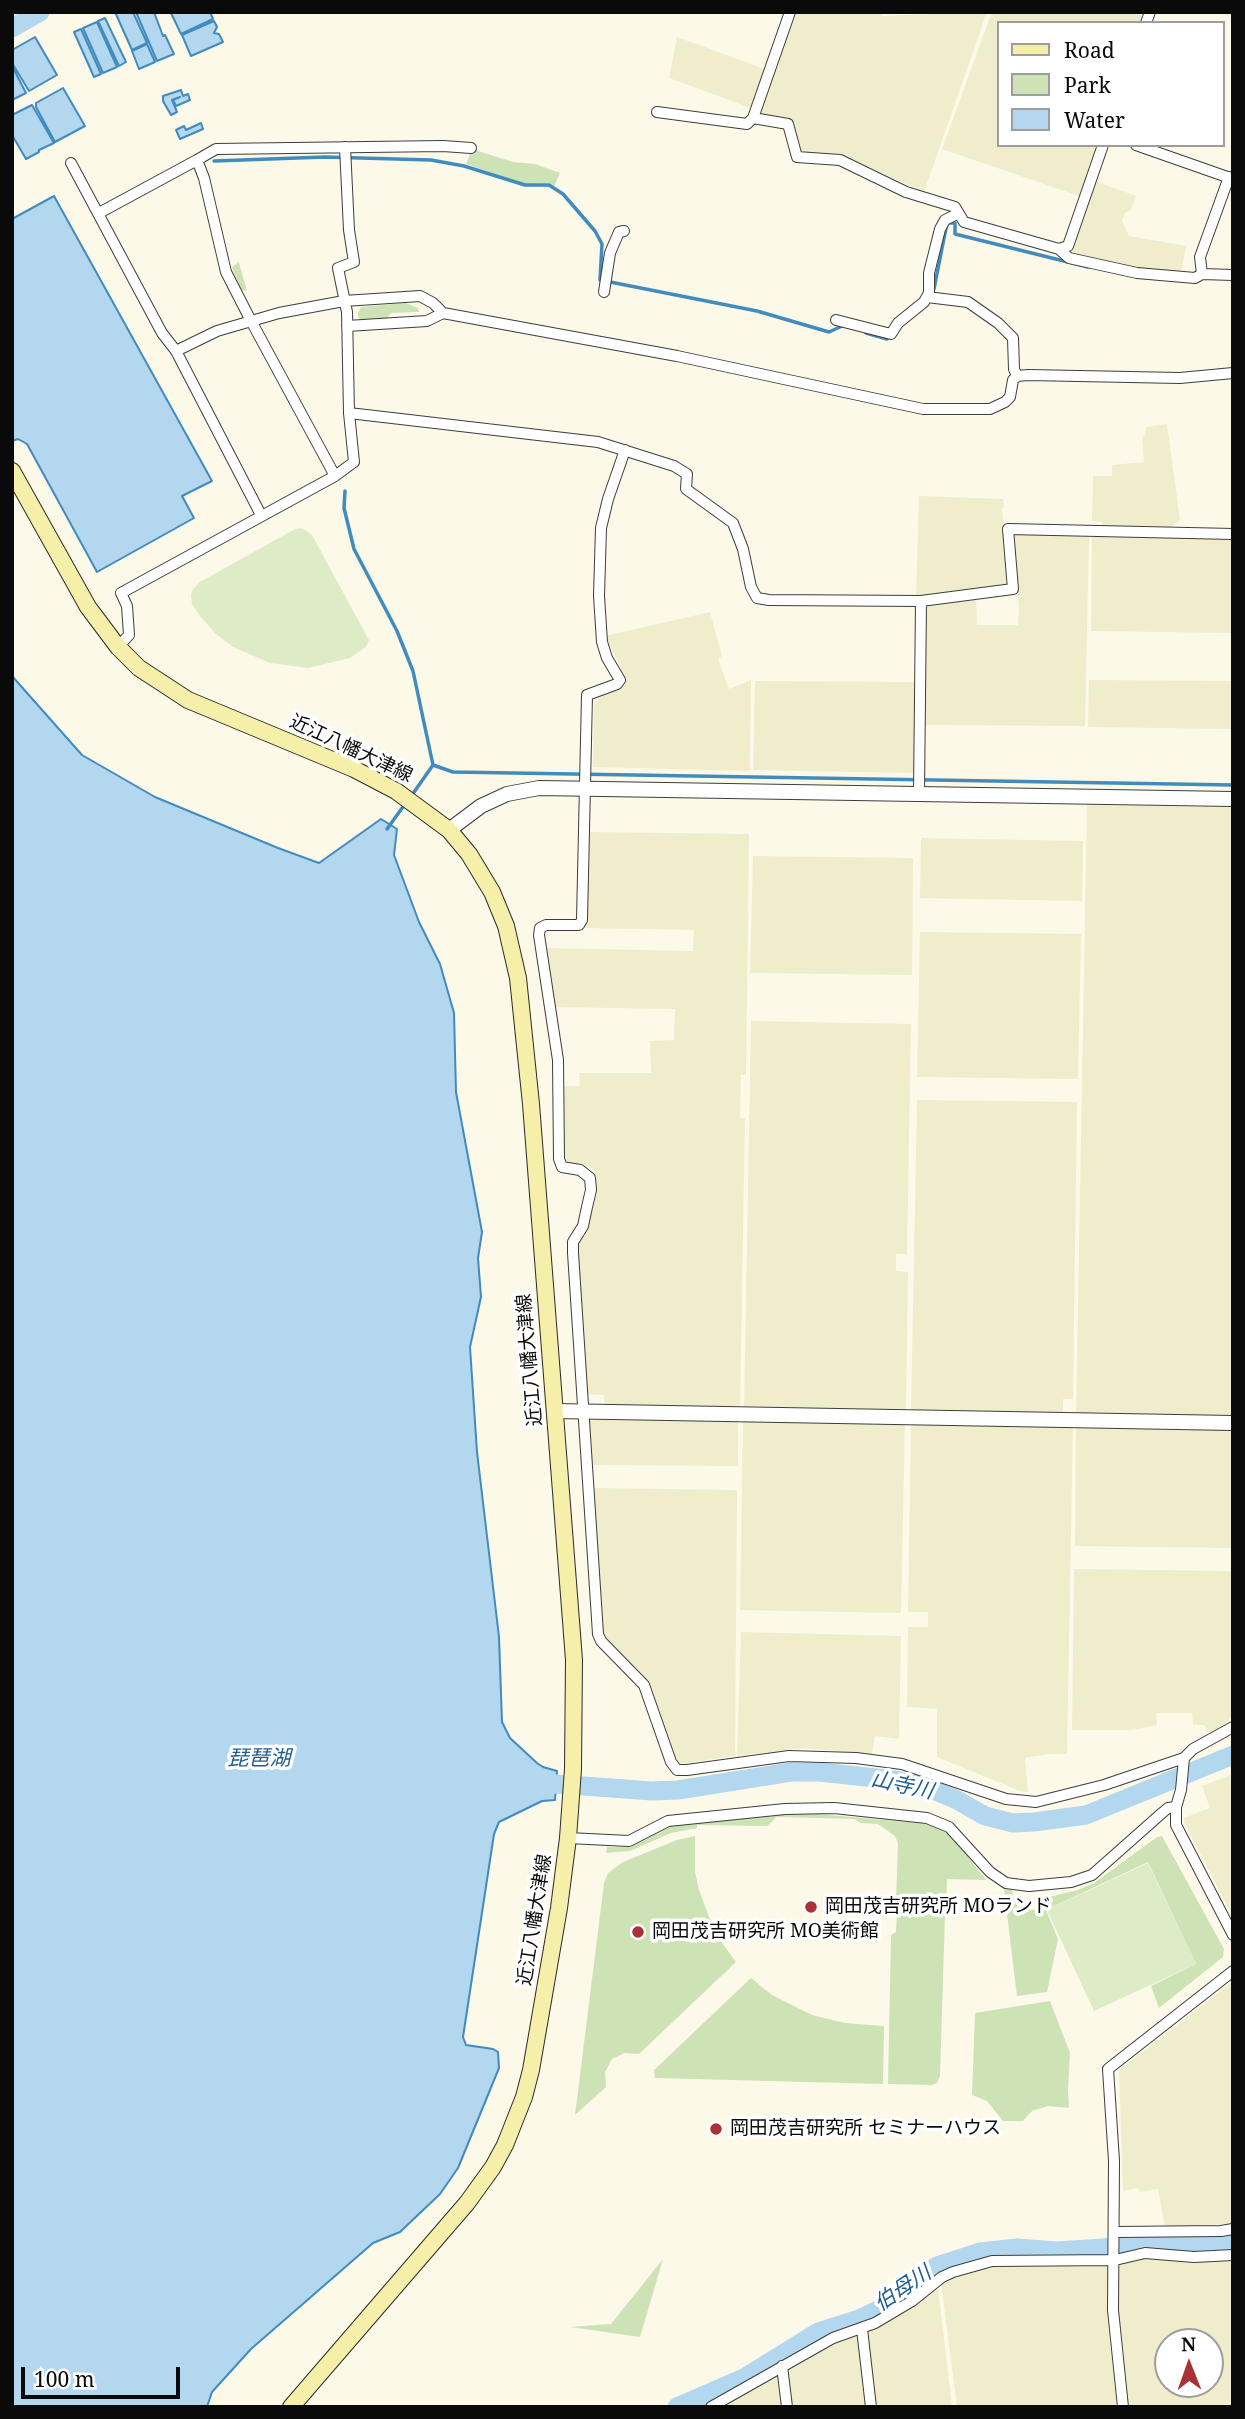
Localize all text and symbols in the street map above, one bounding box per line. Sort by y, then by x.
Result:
legend [996,21,1224,147]
text: Road [1064,36,1115,64]
text: Park [1064,71,1111,99]
text: Water [1064,106,1125,134]
street label: 近江八幡大津線 [286,711,416,787]
street label: 近江八幡大津線 [513,1293,547,1427]
water label: 琵琶湖 [228,1746,290,1772]
water label: 山寺川 [869,1767,935,1805]
street label: 近江八幡大津線 [513,1853,557,1987]
place label: 岡田茂吉研究所 MOランド [825,1896,1052,1918]
marker: 岡田茂吉研究所 MOランド [803,1899,819,1915]
place label: 岡田茂吉研究所 MO美術館 [652,1921,879,1943]
marker: 岡田茂吉研究所 MO美術館 [630,1924,646,1940]
place label: 岡田茂吉研究所 セミナーハウス [730,2118,1001,2140]
marker: 岡田茂吉研究所 セミナーハウス [708,2121,724,2137]
water label: 伯母川 [870,2261,936,2317]
north arrow [1154,2328,1224,2398]
text: N [1181,2331,1196,2357]
scale bar [24,2352,184,2396]
text: 100 m [34,2365,95,2393]

